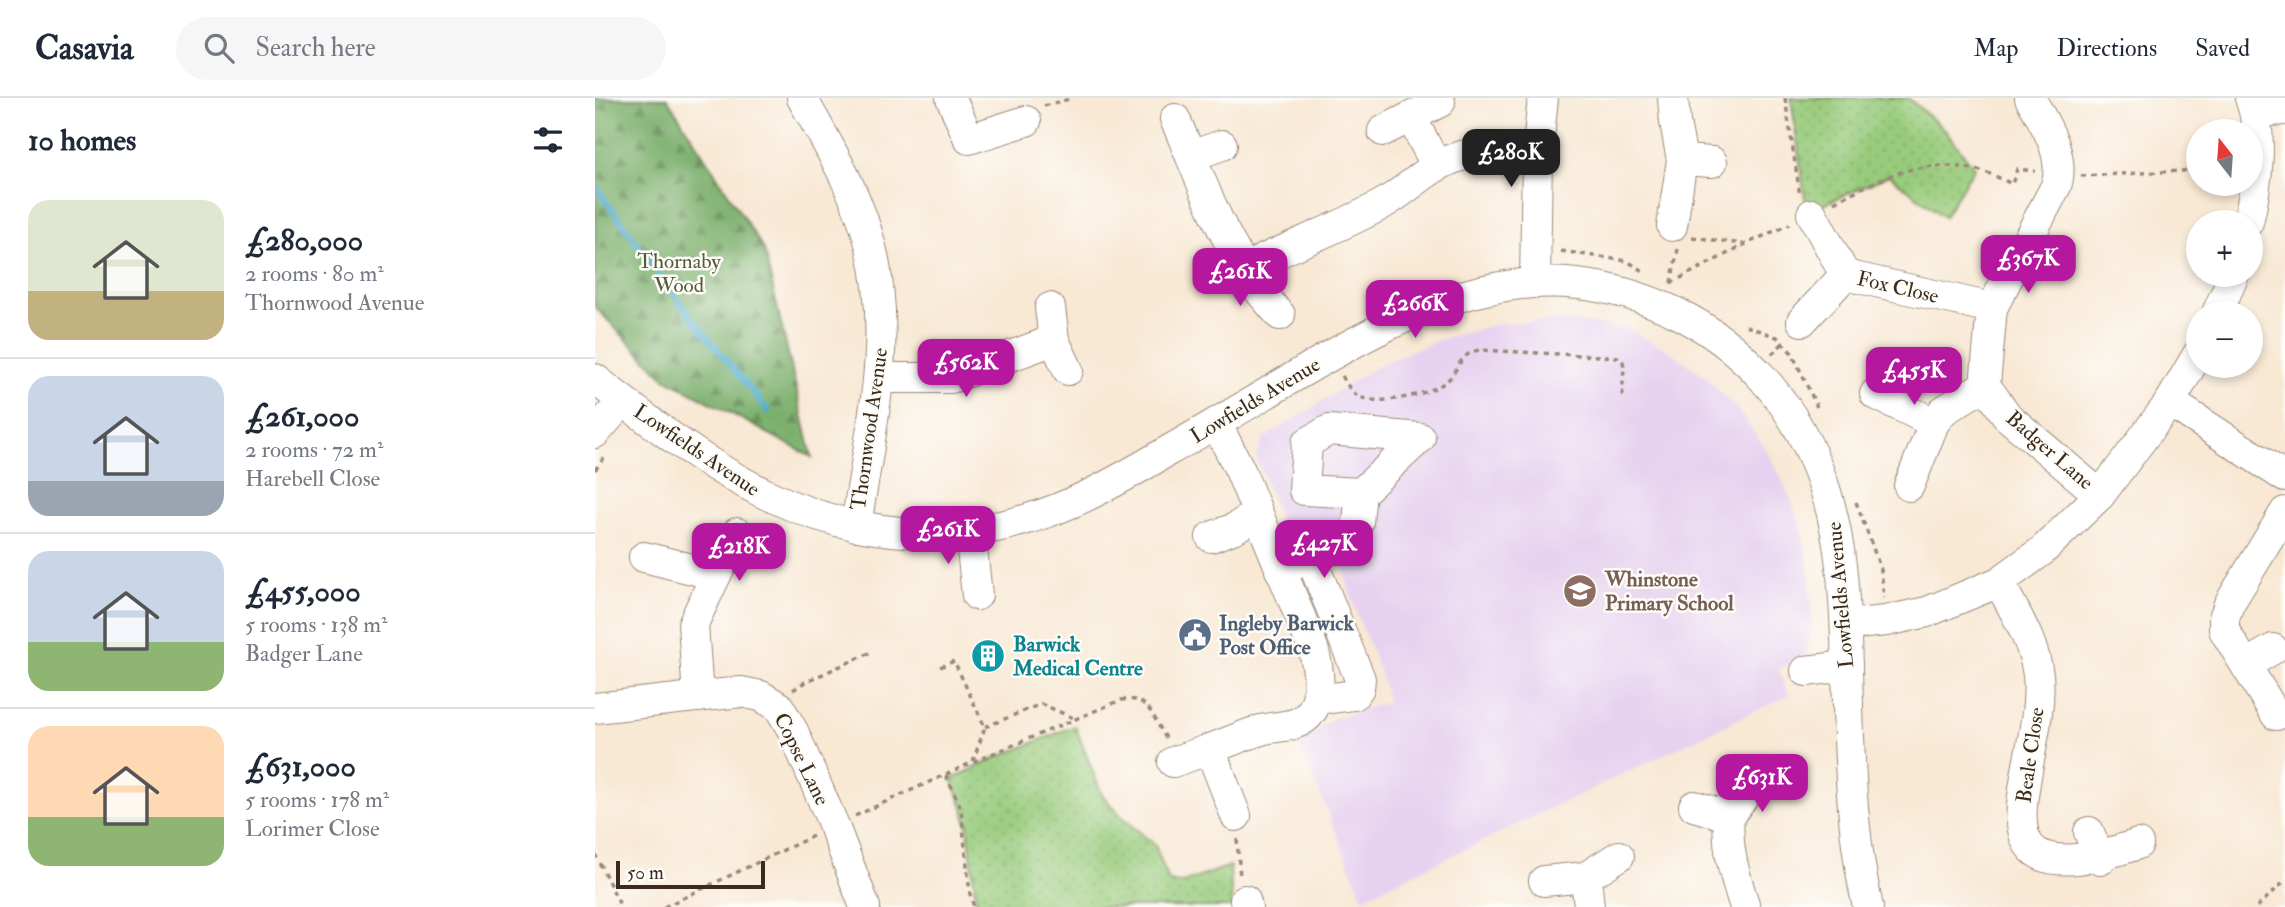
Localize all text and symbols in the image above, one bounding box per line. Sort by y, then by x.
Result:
search box [176,17,666,80]
text: Casavia [35,28,134,69]
icon: search [200,29,238,67]
text: Search here [256,32,376,64]
text: Map [1973,33,2018,64]
text: Directions [2056,33,2157,64]
text: Saved [2195,33,2250,64]
north arrow [2186,119,2263,196]
map controls [2186,119,2263,378]
icon: filters [529,121,567,159]
text: 10 homes [28,122,136,159]
pin: £280K [1462,130,1560,189]
text: £280K [1478,137,1544,166]
button: + [2186,210,2263,287]
text: £280,000 [245,222,363,259]
icon: home [84,228,168,312]
pin: £367K [1979,236,2077,295]
text: £367K [1997,243,2059,272]
park label: Thornaby Wood [637,248,721,299]
pin: £261K [1191,248,1289,308]
text: £261K [1209,256,1271,285]
text: 2 rooms · 80 m² [245,259,384,288]
street label: Fox Close [1854,265,1942,310]
pin: £266K [1366,280,1464,340]
text: Thornwood Avenue [245,288,424,317]
text: £266K [1382,288,1448,317]
button: − [2186,301,2263,378]
pin: £562K [917,340,1015,399]
street label: Thornwood Avenue [845,346,894,512]
text: £562K [934,347,998,376]
pin: £455K [1865,348,1963,407]
street label: Lowfields Avenue [1185,351,1325,450]
text: £455K [1882,355,1946,384]
text: £261,000 [245,398,359,435]
street label: Lowfields Avenue [628,398,765,503]
icon: home [84,404,168,488]
street label: Badger Lane [2000,405,2099,496]
text: 2 rooms · 72 m² [245,435,383,464]
text: Harebell Close [245,464,380,493]
pin: £261K [899,506,997,566]
text: £261K [917,514,979,543]
pin: £427K [1275,520,1373,580]
street label: Lowfields Avenue [1821,521,1860,669]
pin: £218K [690,524,788,583]
text: £427K [1291,528,1357,557]
text: £218K [708,531,770,560]
place label: Whinstone Primary School [1604,566,1734,617]
school or university icon: Whinstone Primary School [1561,572,1599,610]
text: £455,000 [245,573,361,610]
icon: home [84,579,168,663]
text: 5 rooms · 138 m² [245,610,388,639]
place label: Ingleby Barwick Post Office [1219,610,1355,661]
public building icon: Ingleby Barwick Post Office [1176,616,1214,654]
place label: Barwick Medical Centre [1012,631,1143,682]
building icon: Barwick Medical Centre [969,637,1007,675]
text: Badger Lane [245,639,363,668]
street label: Beale Close [2010,705,2051,805]
street label: Copse Lane [768,708,836,810]
text: £631,000 [245,748,356,785]
icon: home [84,754,168,838]
pin: £631K [1713,754,1811,814]
text: £631K [1732,762,1792,791]
text: 5 rooms · 178 m² [245,785,389,814]
text: Lorimer Close [245,814,380,843]
scale bar [616,858,765,890]
text: 50 m [627,861,664,885]

